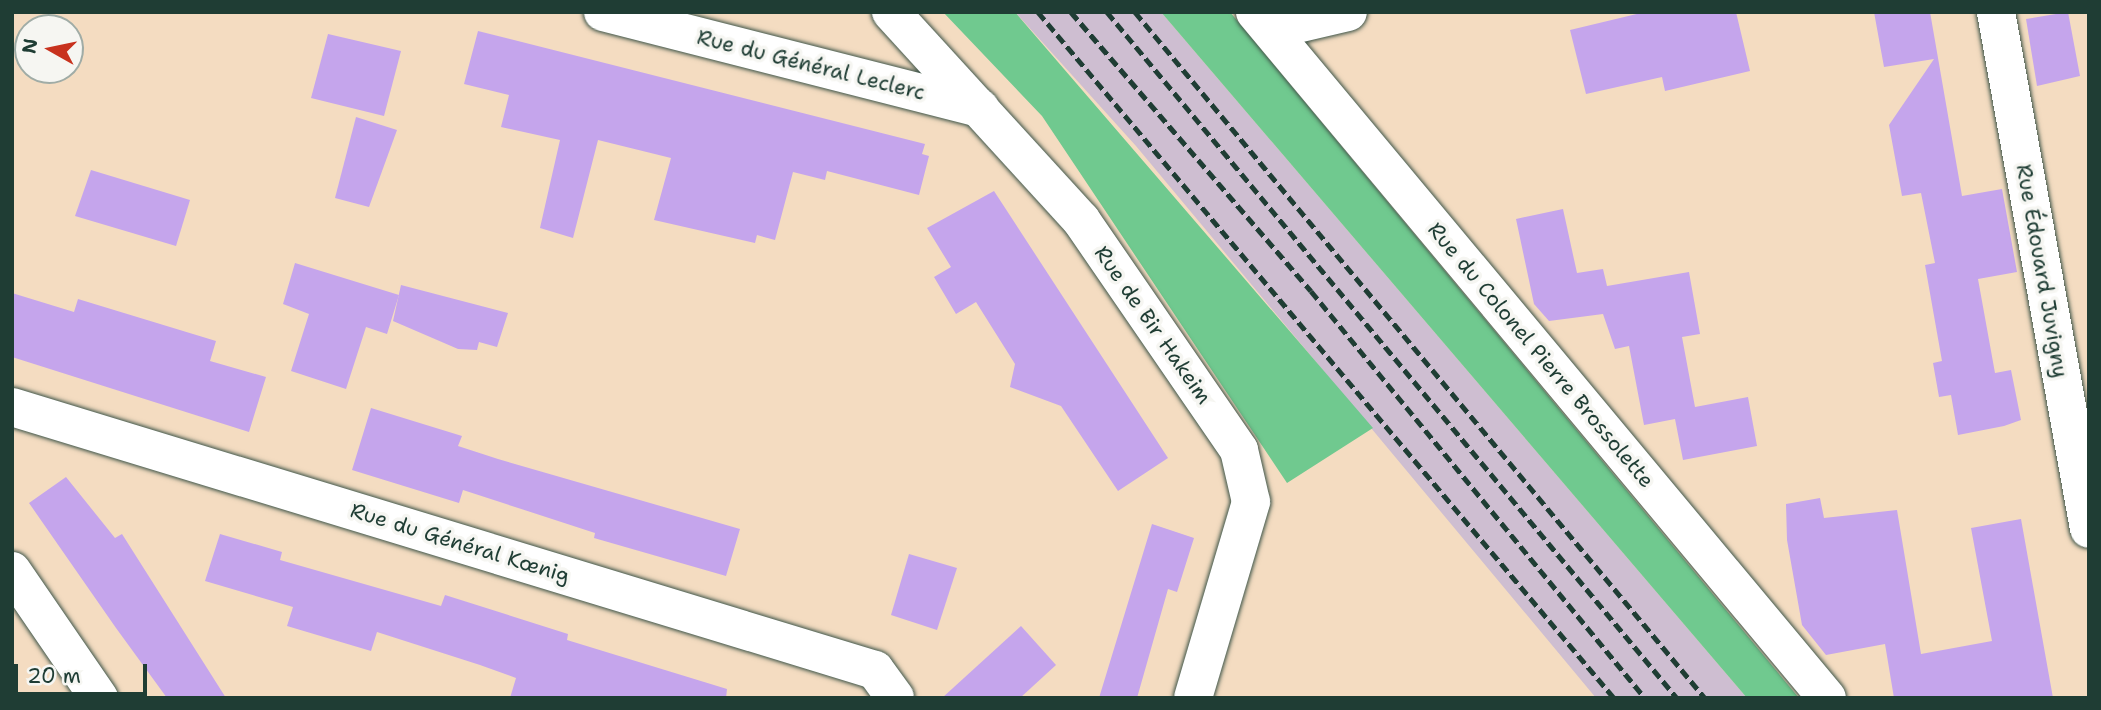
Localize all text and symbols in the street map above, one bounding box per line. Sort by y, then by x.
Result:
north arrow [14,14,84,84]
street label: Rue du Général Leclerc [694,24,928,106]
text: N [16,37,43,55]
street label: Rue Édouard Juvigny [2011,162,2073,380]
street label: Rue du Colonel Pierre Brossolette [1423,217,1659,493]
street label: Rue de Bir Hakeim [1089,241,1217,409]
street label: Rue du Général Kœnig [347,498,573,588]
scale bar [18,650,150,694]
text: 20 m [27,662,81,690]

